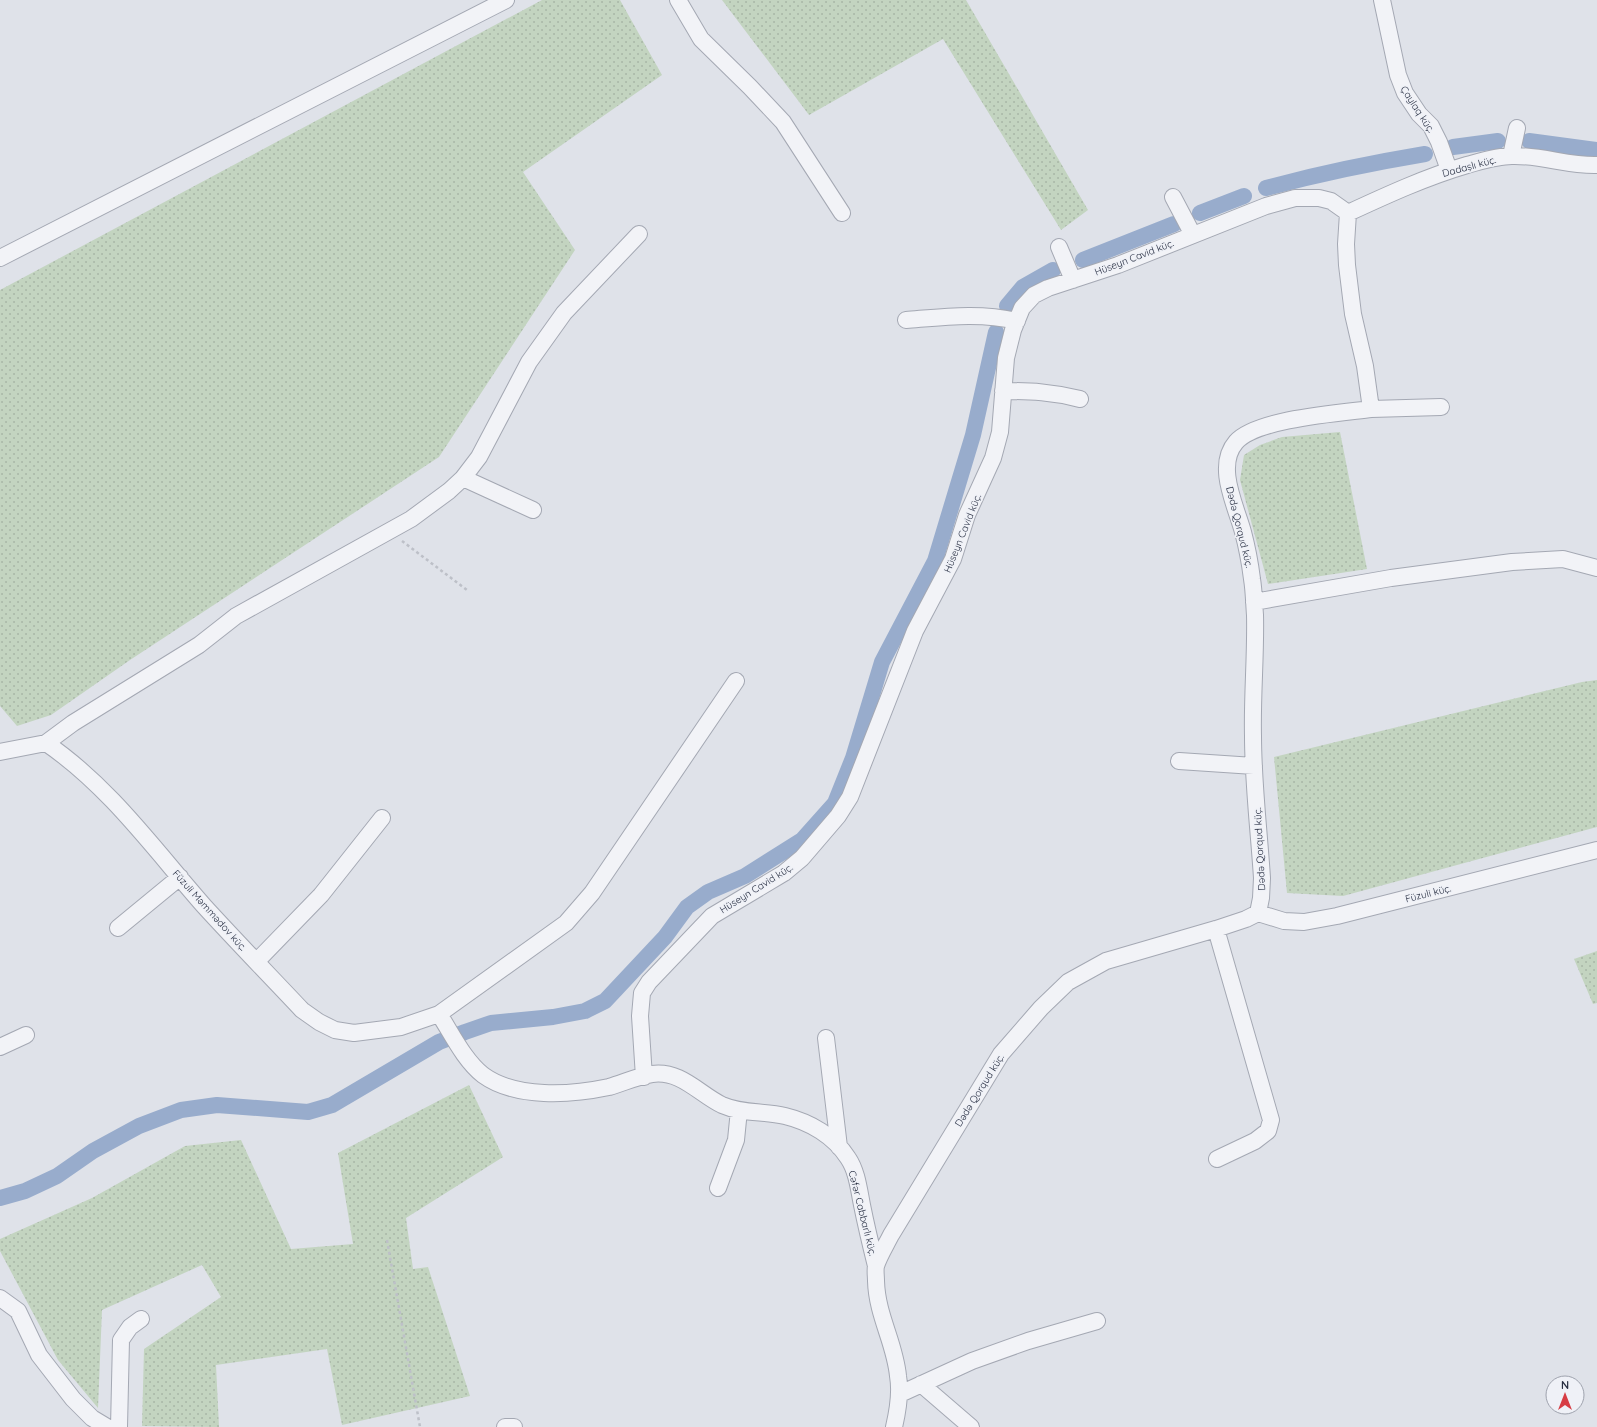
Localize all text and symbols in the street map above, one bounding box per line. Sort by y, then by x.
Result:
street label: Çaylaq küç. [1398,83,1438,135]
street label: Dadaşlı küç. [1441,153,1498,180]
street label: Hüseyn Cavid küç. [1093,236,1176,279]
street label: Dədə Qorqud küç. [1223,485,1256,569]
street label: Hüseyn Cavid küç. [941,492,984,575]
street label: Dədə Qorqud küç. [1251,807,1268,891]
street label: Hüseyn Cavid küç. [717,861,796,916]
street label: Füzuli Məmmədov küç. [170,867,250,954]
street label: Füzuli küç. [1404,881,1453,905]
street label: Dədə Qorqud küç. [952,1051,1007,1129]
street label: Cəfər Cabbarlı küç. [846,1169,879,1257]
north arrow [1545,1375,1585,1415]
text: N [1561,1378,1569,1392]

